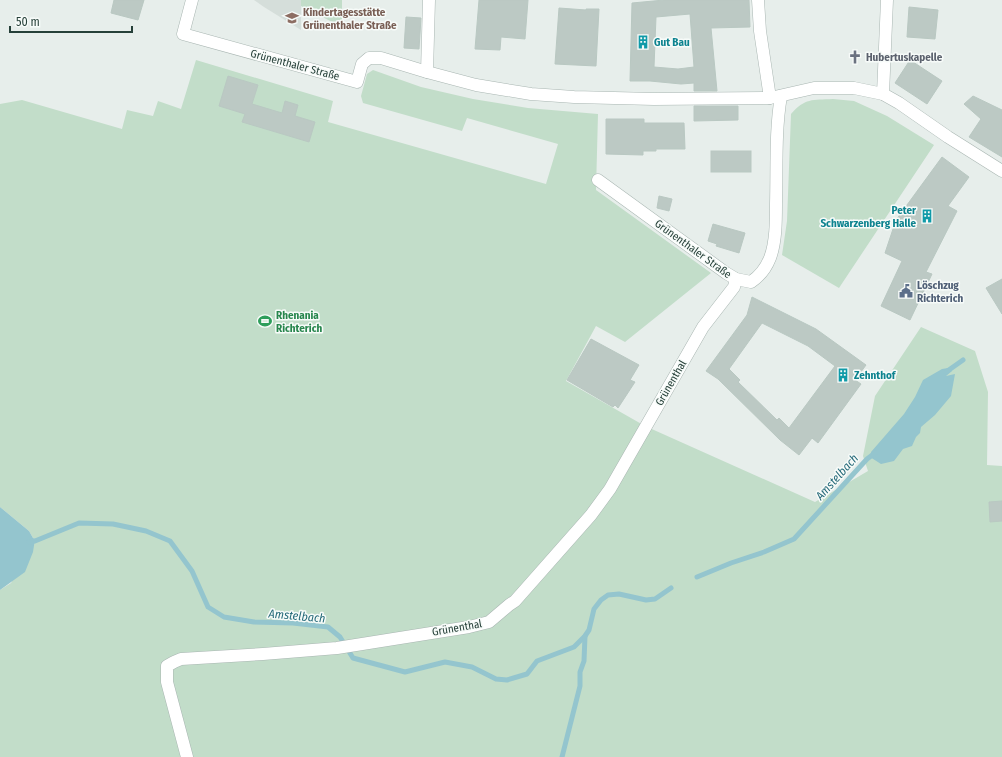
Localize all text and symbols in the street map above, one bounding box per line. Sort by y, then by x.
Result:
place label: Kindertagesstätte Grünenthaler Straße [303,6,397,32]
scale bar [10,8,132,34]
school or university icon: Kindertagesstätte Grünenthaler Straße [284,10,300,26]
text: 50 m [16,15,40,29]
building icon: Gut Bau [635,34,651,50]
place label: Gut Bau [654,36,690,49]
street label: Grünenthaler Straße [249,47,341,83]
church icon: Hubertuskapelle [847,49,863,65]
place label: Hubertuskapelle [866,51,943,64]
place label: Peter Schwarzenberg Halle [820,204,917,230]
building icon: Peter Schwarzenberg Halle [919,208,935,224]
street label: Grünenthaler Straße [652,217,734,281]
place label: Löschzug Richterich [917,279,964,305]
public building icon: Löschzug Richterich [898,283,914,299]
place label: Rhenania Richterich [276,309,323,335]
sports icon: Rhenania Richterich [257,313,273,329]
street label: Grünenthal [653,358,689,408]
building icon: Zehnthof [835,367,851,383]
place label: Zehnthof [854,369,897,382]
water label: Amstelbach [812,451,861,504]
water label: Amstelbach [267,606,326,625]
street label: Grünenthal [431,617,483,639]

